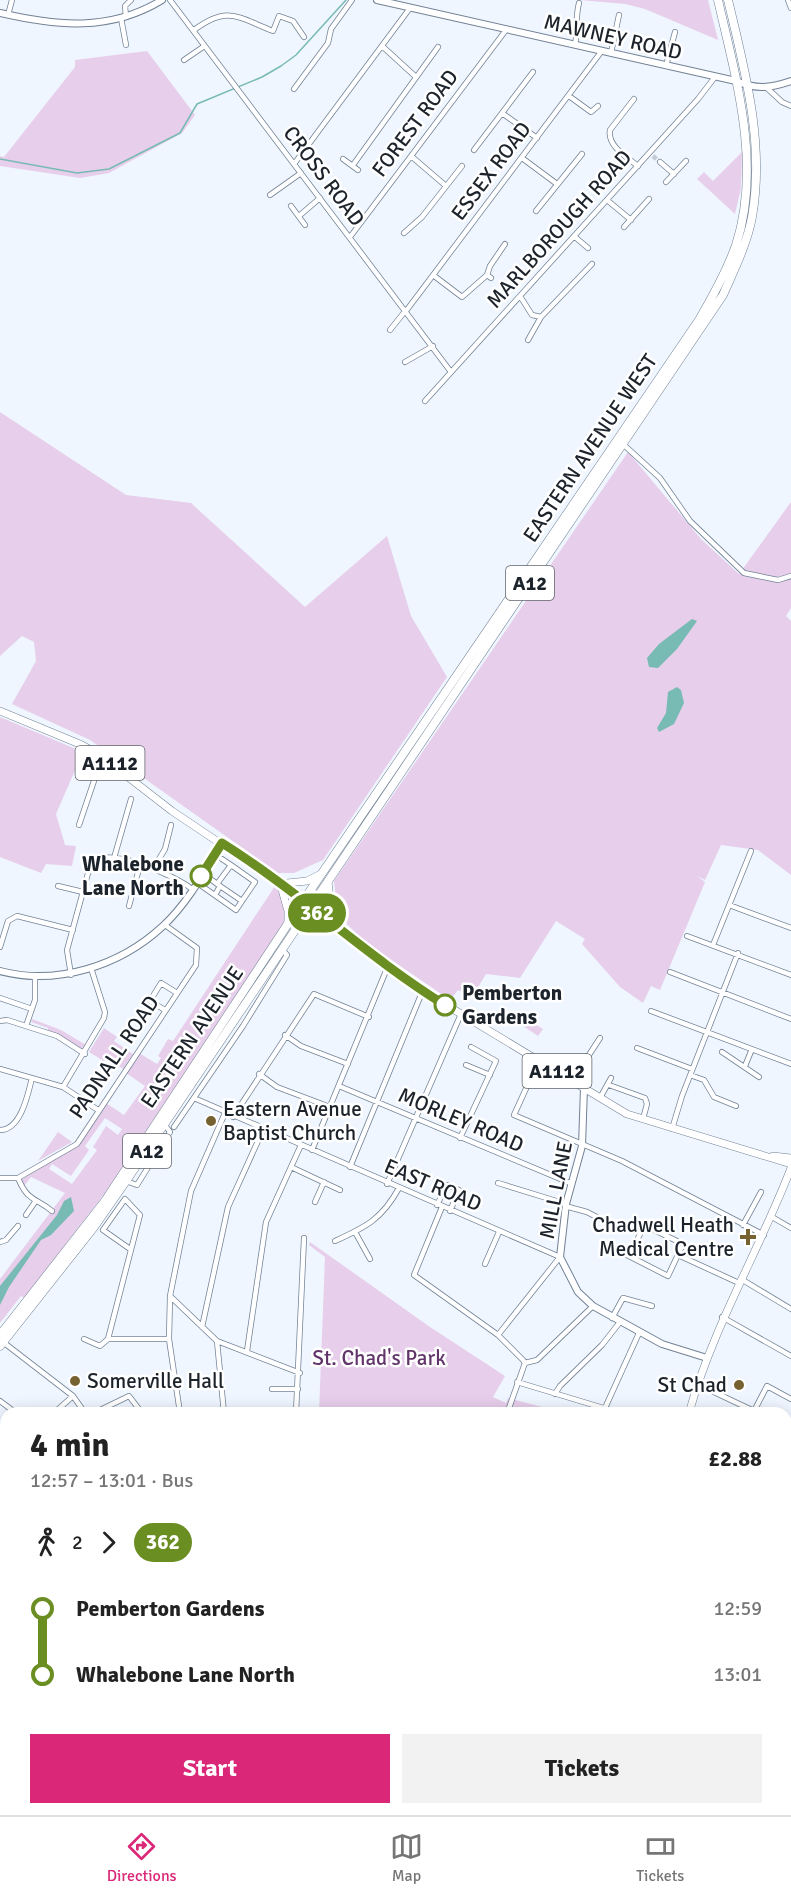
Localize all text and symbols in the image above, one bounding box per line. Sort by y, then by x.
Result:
street label: MAWNEY ROAD [542,9,684,65]
street label: FOREST ROAD [366,64,464,182]
street label: ESSEX ROAD [446,117,536,225]
street label: CROSS ROAD [278,121,370,231]
street label: MARLBOROUGH ROAD [481,144,637,314]
street label: EASTERN AVENUE WEST [517,348,663,547]
road number: A12 [506,566,554,600]
road number: A1112 [76,746,144,780]
place label: Whalebone Lane North [82,851,184,901]
marker: Whalebone Lane North [190,865,212,887]
line badge: 362 [282,894,352,932]
text: 362 [300,900,334,926]
street label: EASTERN AVENUE [135,961,249,1113]
place label: Pemberton Gardens [462,980,562,1030]
street label: PADNALL ROAD [63,991,165,1123]
marker: Pemberton Gardens [434,994,456,1016]
road number: A1112 [522,1054,592,1088]
street label: MORLEY ROAD [394,1082,528,1158]
place label: Eastern Avenue Baptist Church [223,1096,362,1146]
marker: Eastern Avenue Baptist Church [204,1114,218,1128]
road number: A12 [123,1134,171,1168]
street label: MILL LANE [534,1139,578,1241]
street label: EAST ROAD [380,1153,486,1217]
place label: Chadwell Heath Medical Centre [592,1212,734,1262]
marker: Chadwell Heath Medical Centre [739,1228,757,1246]
park label: St. Chad's Park [312,1345,446,1371]
place label: Somerville Hall [87,1368,224,1394]
place label: St Chad [658,1372,727,1398]
marker: Somerville Hall [68,1374,82,1388]
marker: St Chad [732,1378,746,1392]
text: 4 min [30,1425,110,1466]
text: £2.88 [708,1445,762,1472]
text: 12:57 – 13:01 · Bus [30,1468,193,1493]
icon: walk [30,1526,63,1559]
icon: forward [92,1526,125,1559]
text: 362 [146,1529,180,1555]
text: 2 [72,1530,83,1555]
text: Pemberton Gardens [76,1595,265,1622]
text: 12:59 [713,1596,762,1621]
text: Whalebone Lane North [76,1661,295,1688]
text: 13:01 [713,1662,762,1687]
button: Start [30,1734,390,1803]
button: Tickets [402,1734,762,1803]
tab: Directions [107,1830,177,1886]
tab: Map [390,1830,423,1886]
tab: Tickets [636,1830,684,1886]

